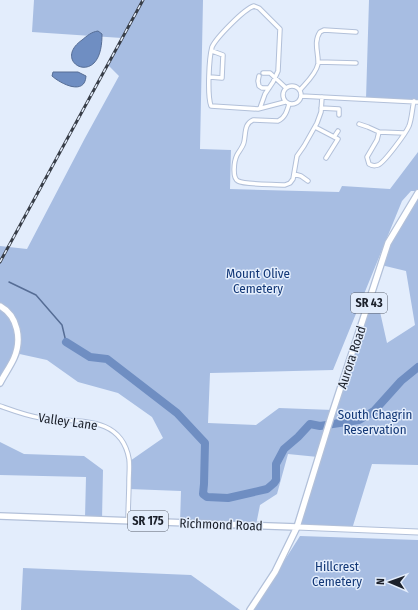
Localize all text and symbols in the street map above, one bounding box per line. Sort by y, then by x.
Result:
park label: Mount Olive Cemetery [226,266,290,296]
road number: SR 43 [351,293,387,313]
street label: Aurora Road [334,324,369,390]
park label: South Chagrin Reservation [338,407,412,437]
street label: Valley Lane [37,410,99,433]
road number: SR 175 [128,511,168,531]
street label: Richmond Road [179,516,263,533]
park label: Hillcrest Cemetery [312,559,362,589]
north arrow [370,562,410,602]
text: N [374,578,387,585]

